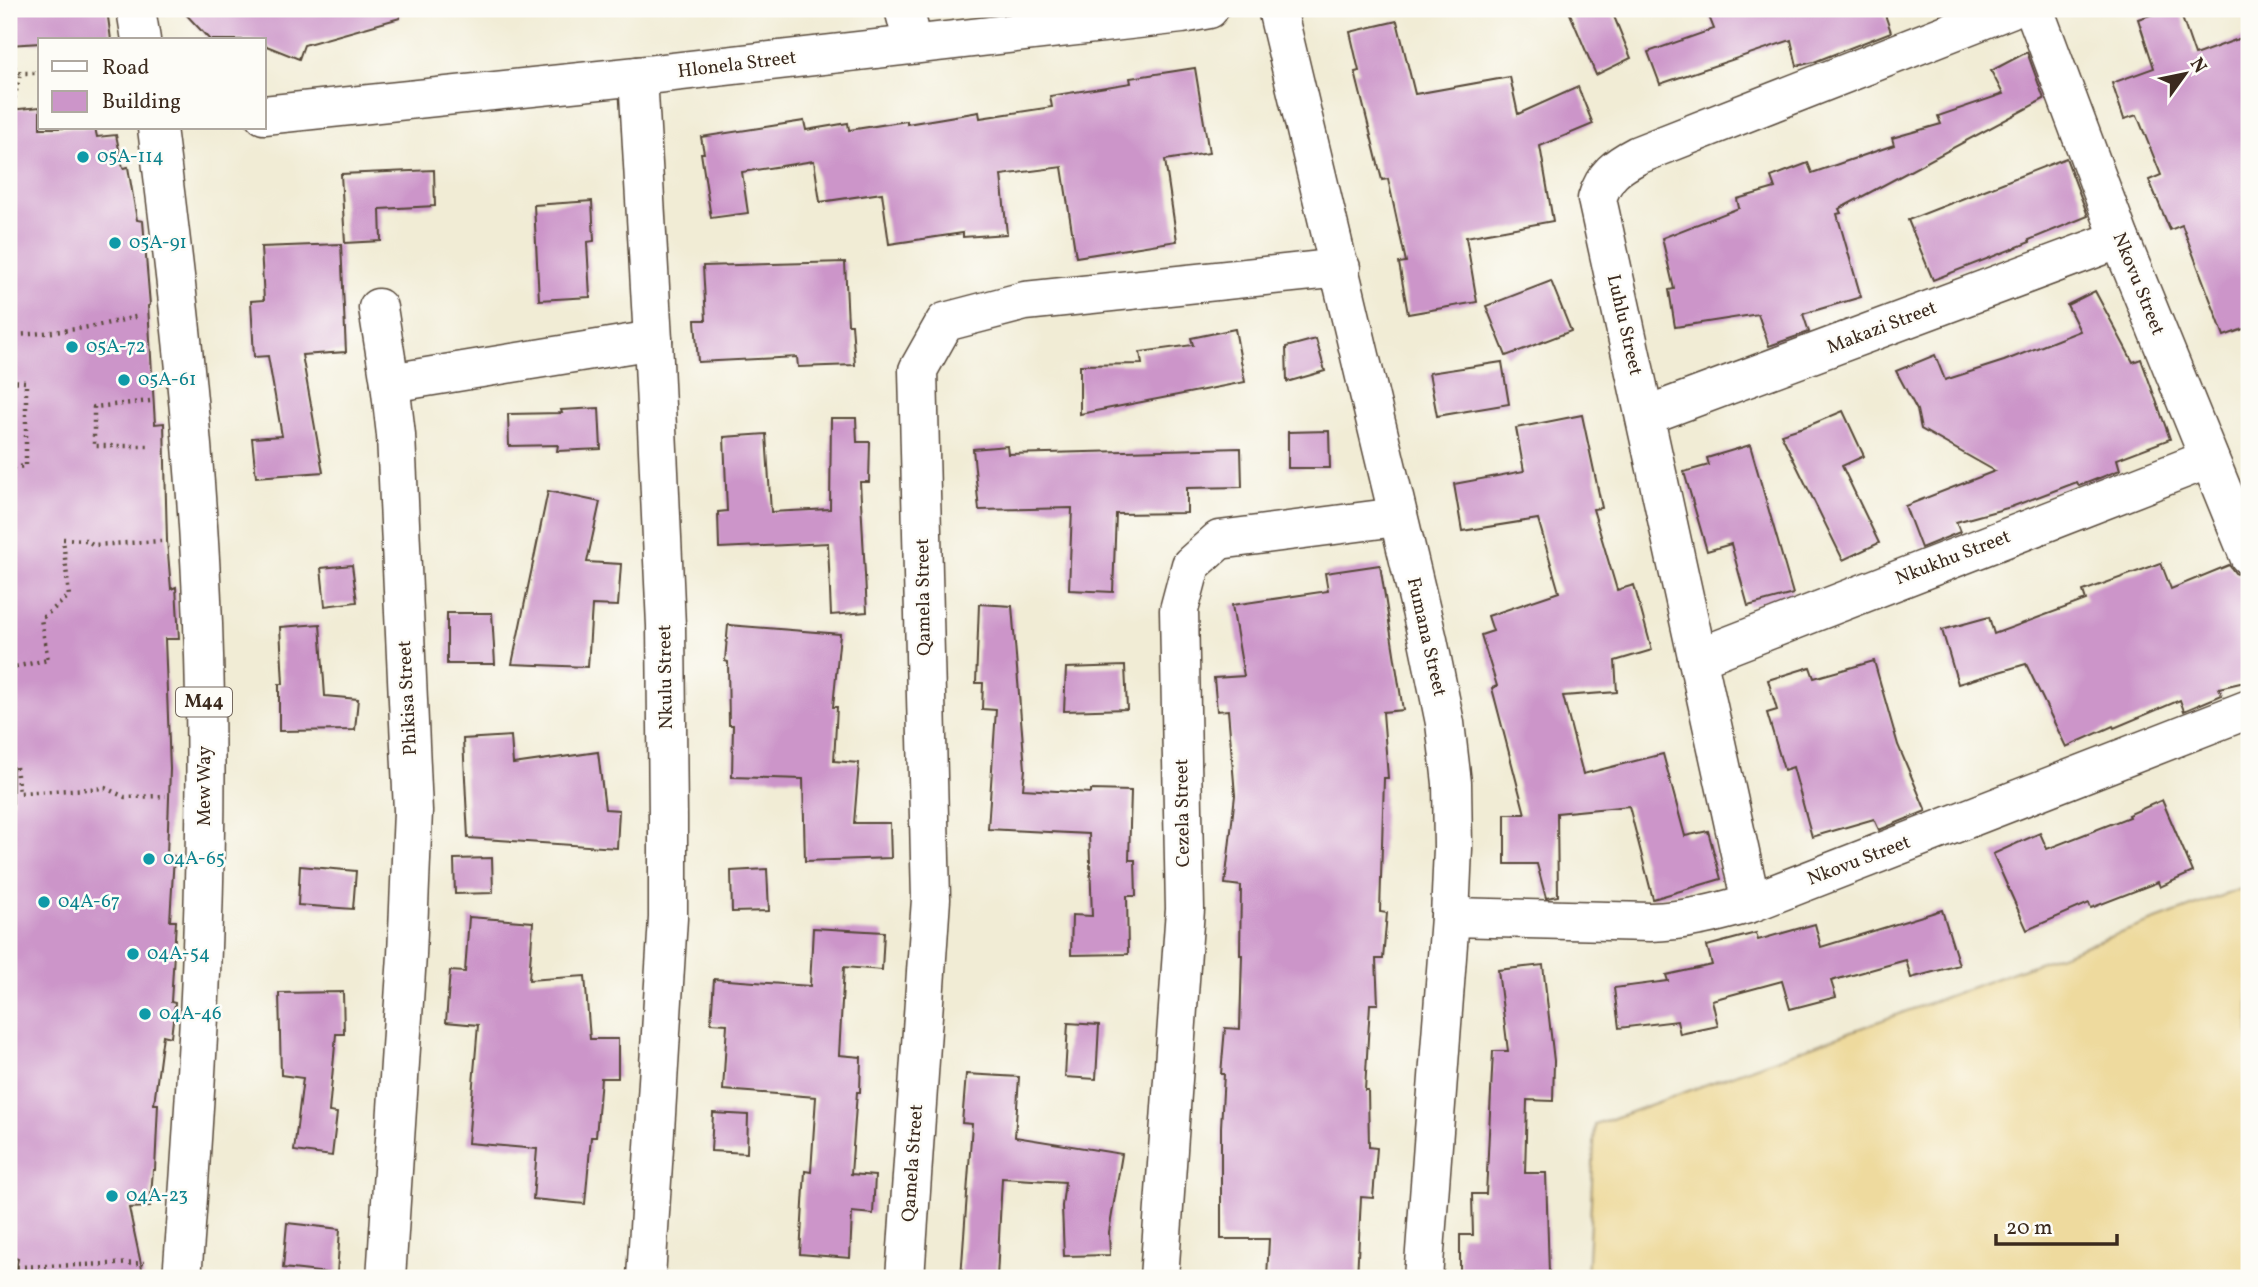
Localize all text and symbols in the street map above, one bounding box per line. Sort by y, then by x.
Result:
legend [38,38,266,130]
north arrow [2150,38,2220,108]
street label: Hlonela Street [676,45,798,85]
text: N [2183,53,2212,79]
text: Road [102,54,149,83]
text: Building [102,88,181,117]
place label: 05A-114 [97,144,164,170]
marker: 05A-114 [75,149,91,165]
street label: Nkovu Street [2106,229,2170,339]
place label: 05A-91 [129,230,187,256]
marker: 05A-91 [107,235,123,251]
street label: Luhlu Street [1600,272,1648,378]
street label: Makazi Street [1823,295,1941,361]
place label: 05A-72 [86,334,146,360]
marker: 05A-72 [64,339,80,355]
place label: 05A-61 [138,367,196,393]
marker: 05A-61 [116,372,132,388]
street label: Nkukhu Street [1892,524,2015,592]
street label: Qamela Street [910,537,938,656]
street label: Fumana Street [1400,575,1452,699]
street label: Nkulu Street [652,624,680,730]
street label: Phikisa Street [392,639,424,756]
road number: M44 [176,688,232,716]
street label: Mew Way [192,746,218,826]
street label: Cezela Street [1169,758,1197,868]
street label: Nkovu Street [1804,829,1915,893]
place label: 04A-65 [163,846,225,872]
marker: 04A-65 [141,851,157,867]
place label: 04A-67 [58,889,120,915]
marker: 04A-67 [36,894,52,910]
place label: 04A-54 [147,941,210,967]
marker: 04A-54 [125,946,141,962]
place label: 04A-46 [159,1001,222,1027]
marker: 04A-46 [137,1006,153,1022]
street label: Qamela Street [896,1103,930,1223]
place label: 04A-23 [126,1183,188,1209]
marker: 04A-23 [104,1188,120,1204]
scale bar [1996,1203,2116,1247]
text: 20 m [2006,1214,2052,1243]

